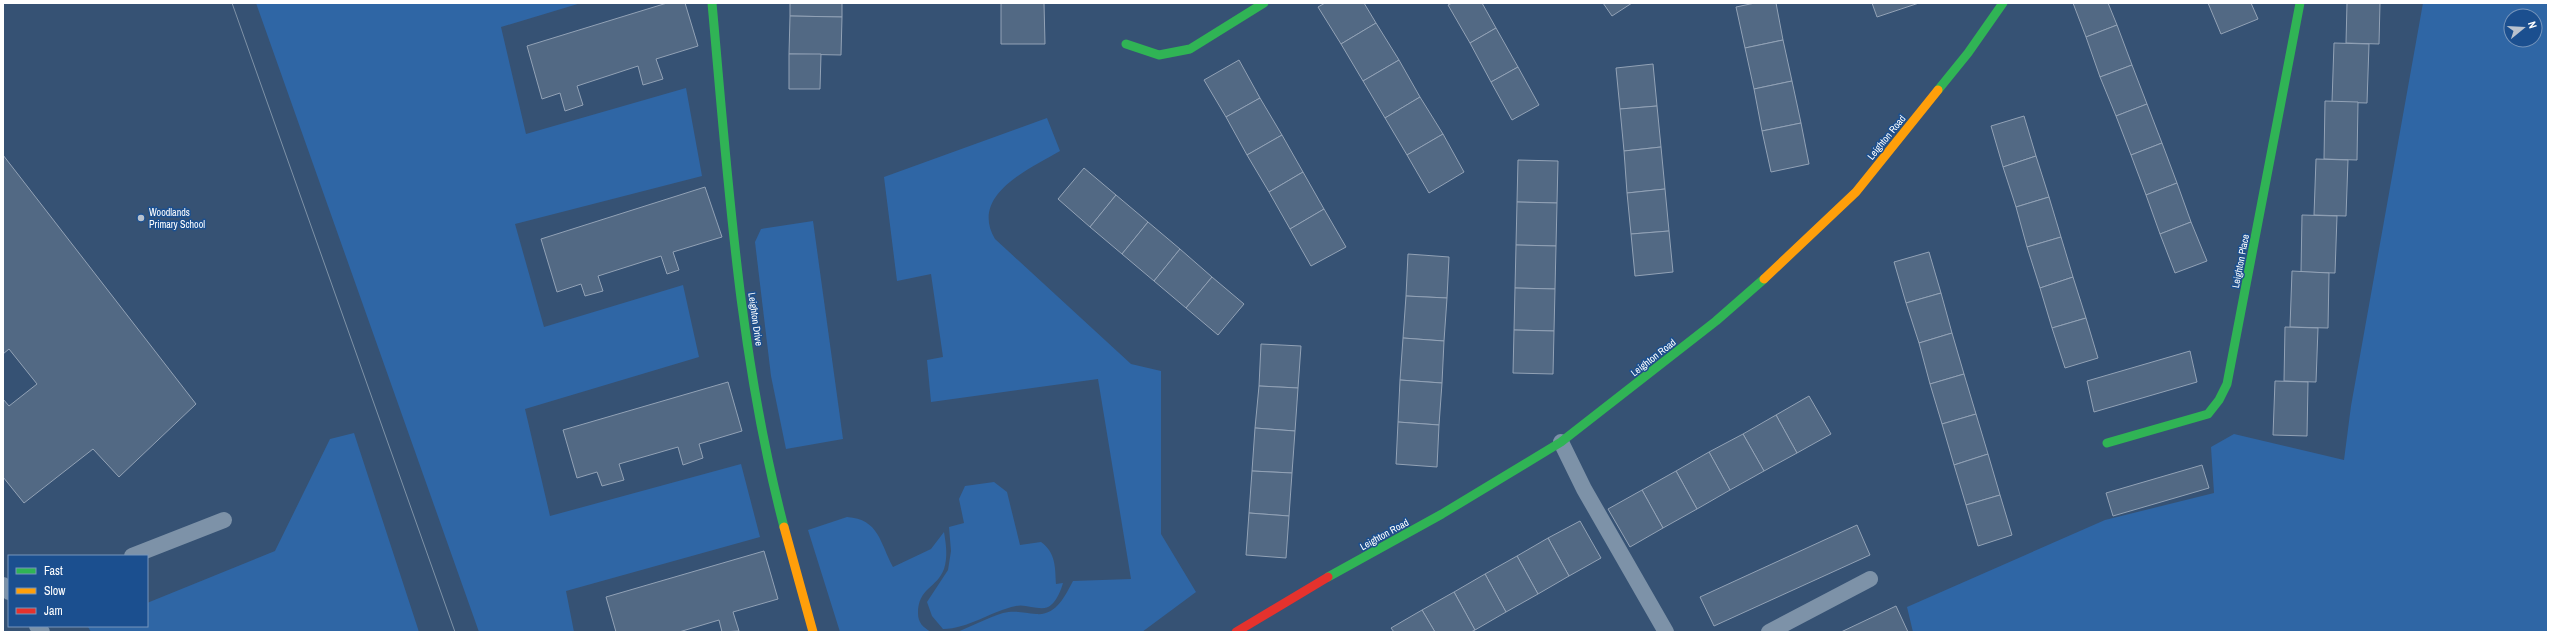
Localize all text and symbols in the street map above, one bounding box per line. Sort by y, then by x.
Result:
north arrow [2503,8,2543,48]
text: N [2525,20,2540,30]
street label: Leighton Road [1864,112,1908,162]
place label: Woodlands Primary School [149,206,205,231]
marker: Woodlands Primary School [136,213,146,223]
street label: Leighton Place [2229,233,2252,289]
street label: Leighton Drive [745,292,766,347]
street label: Leighton Road [1628,336,1679,379]
street label: Leighton Road [1358,516,1411,553]
legend [8,555,148,627]
text: Fast [44,563,63,579]
text: Slow [44,583,66,599]
text: Jam [44,603,63,619]

